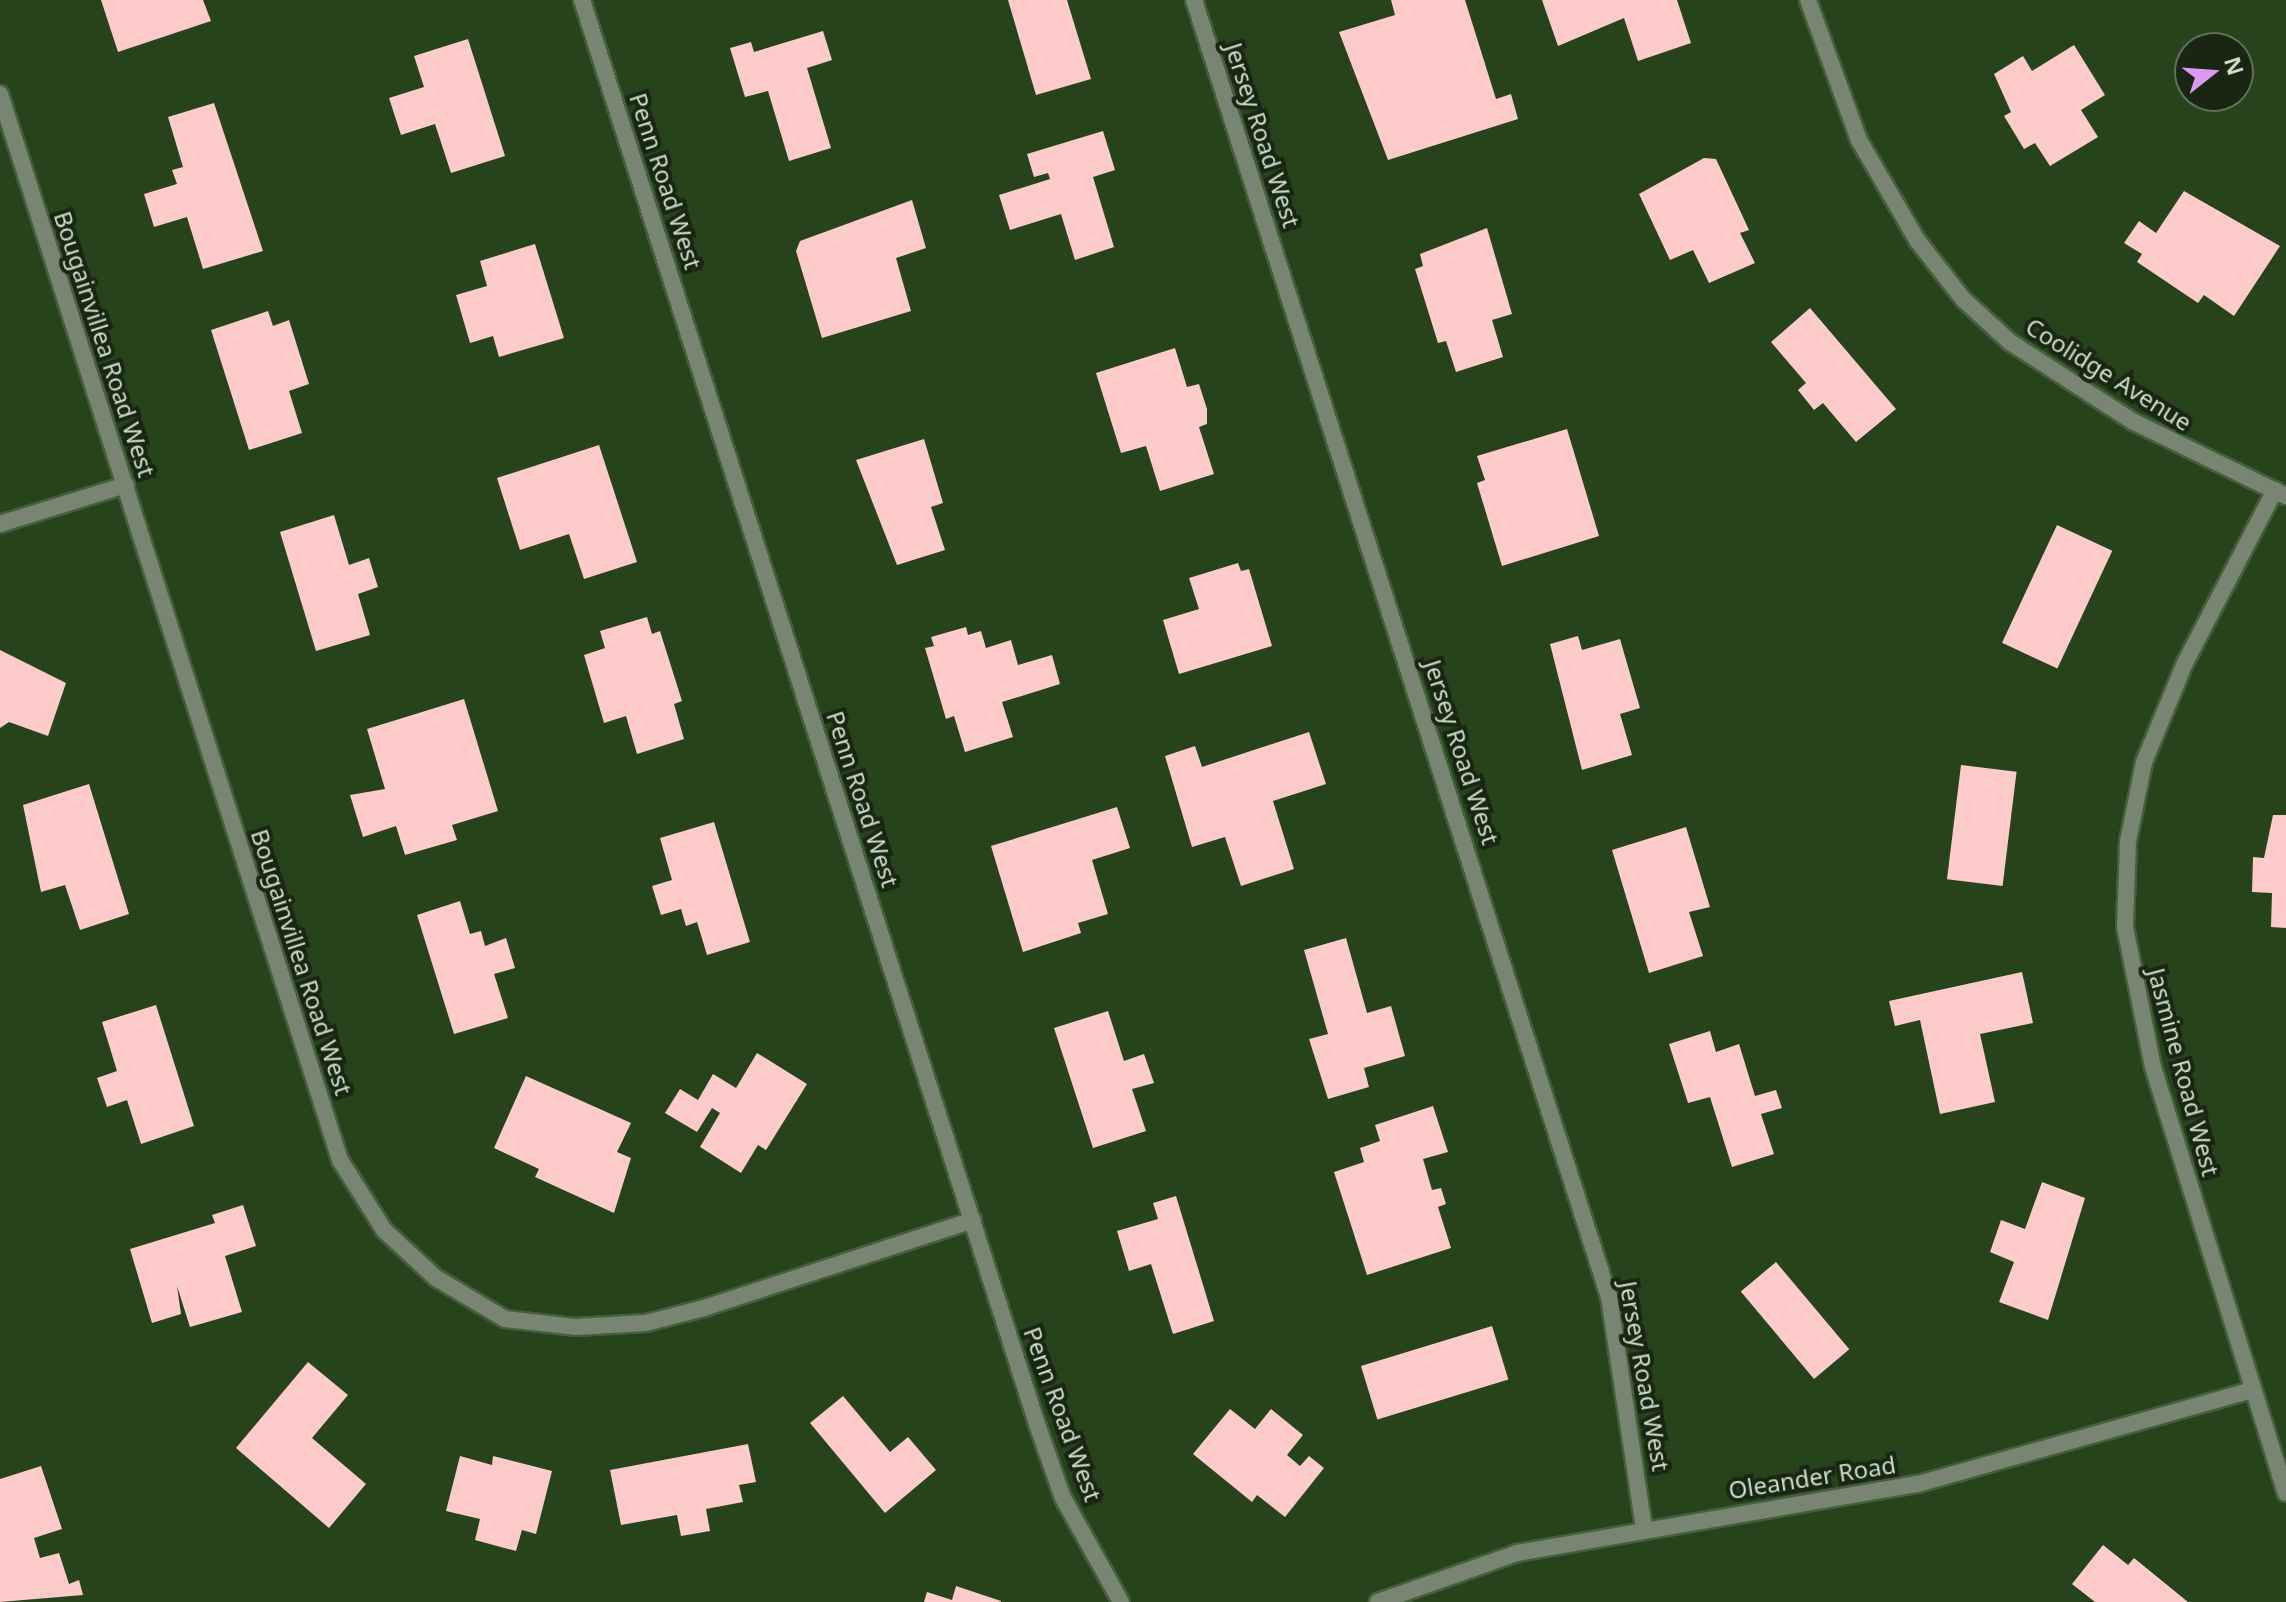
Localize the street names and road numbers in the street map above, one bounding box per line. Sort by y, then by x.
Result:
street label: Jersey Road West [1220,39,1306,231]
street label: Penn Road West [624,89,708,273]
street label: Bougainvillea Road West [48,208,162,480]
street label: Coolidge Avenue [2021,311,2197,437]
street label: Jersey Road West [1419,656,1505,848]
street label: Penn Road West [821,707,905,891]
street label: Bougainvillea Road West [245,826,359,1098]
street label: Jasmine Road West [2142,965,2226,1179]
street label: Jersey Road West [1614,1279,1676,1473]
street label: Penn Road West [1018,1323,1108,1505]
street label: Oleander Road [1726,1450,1898,1504]

